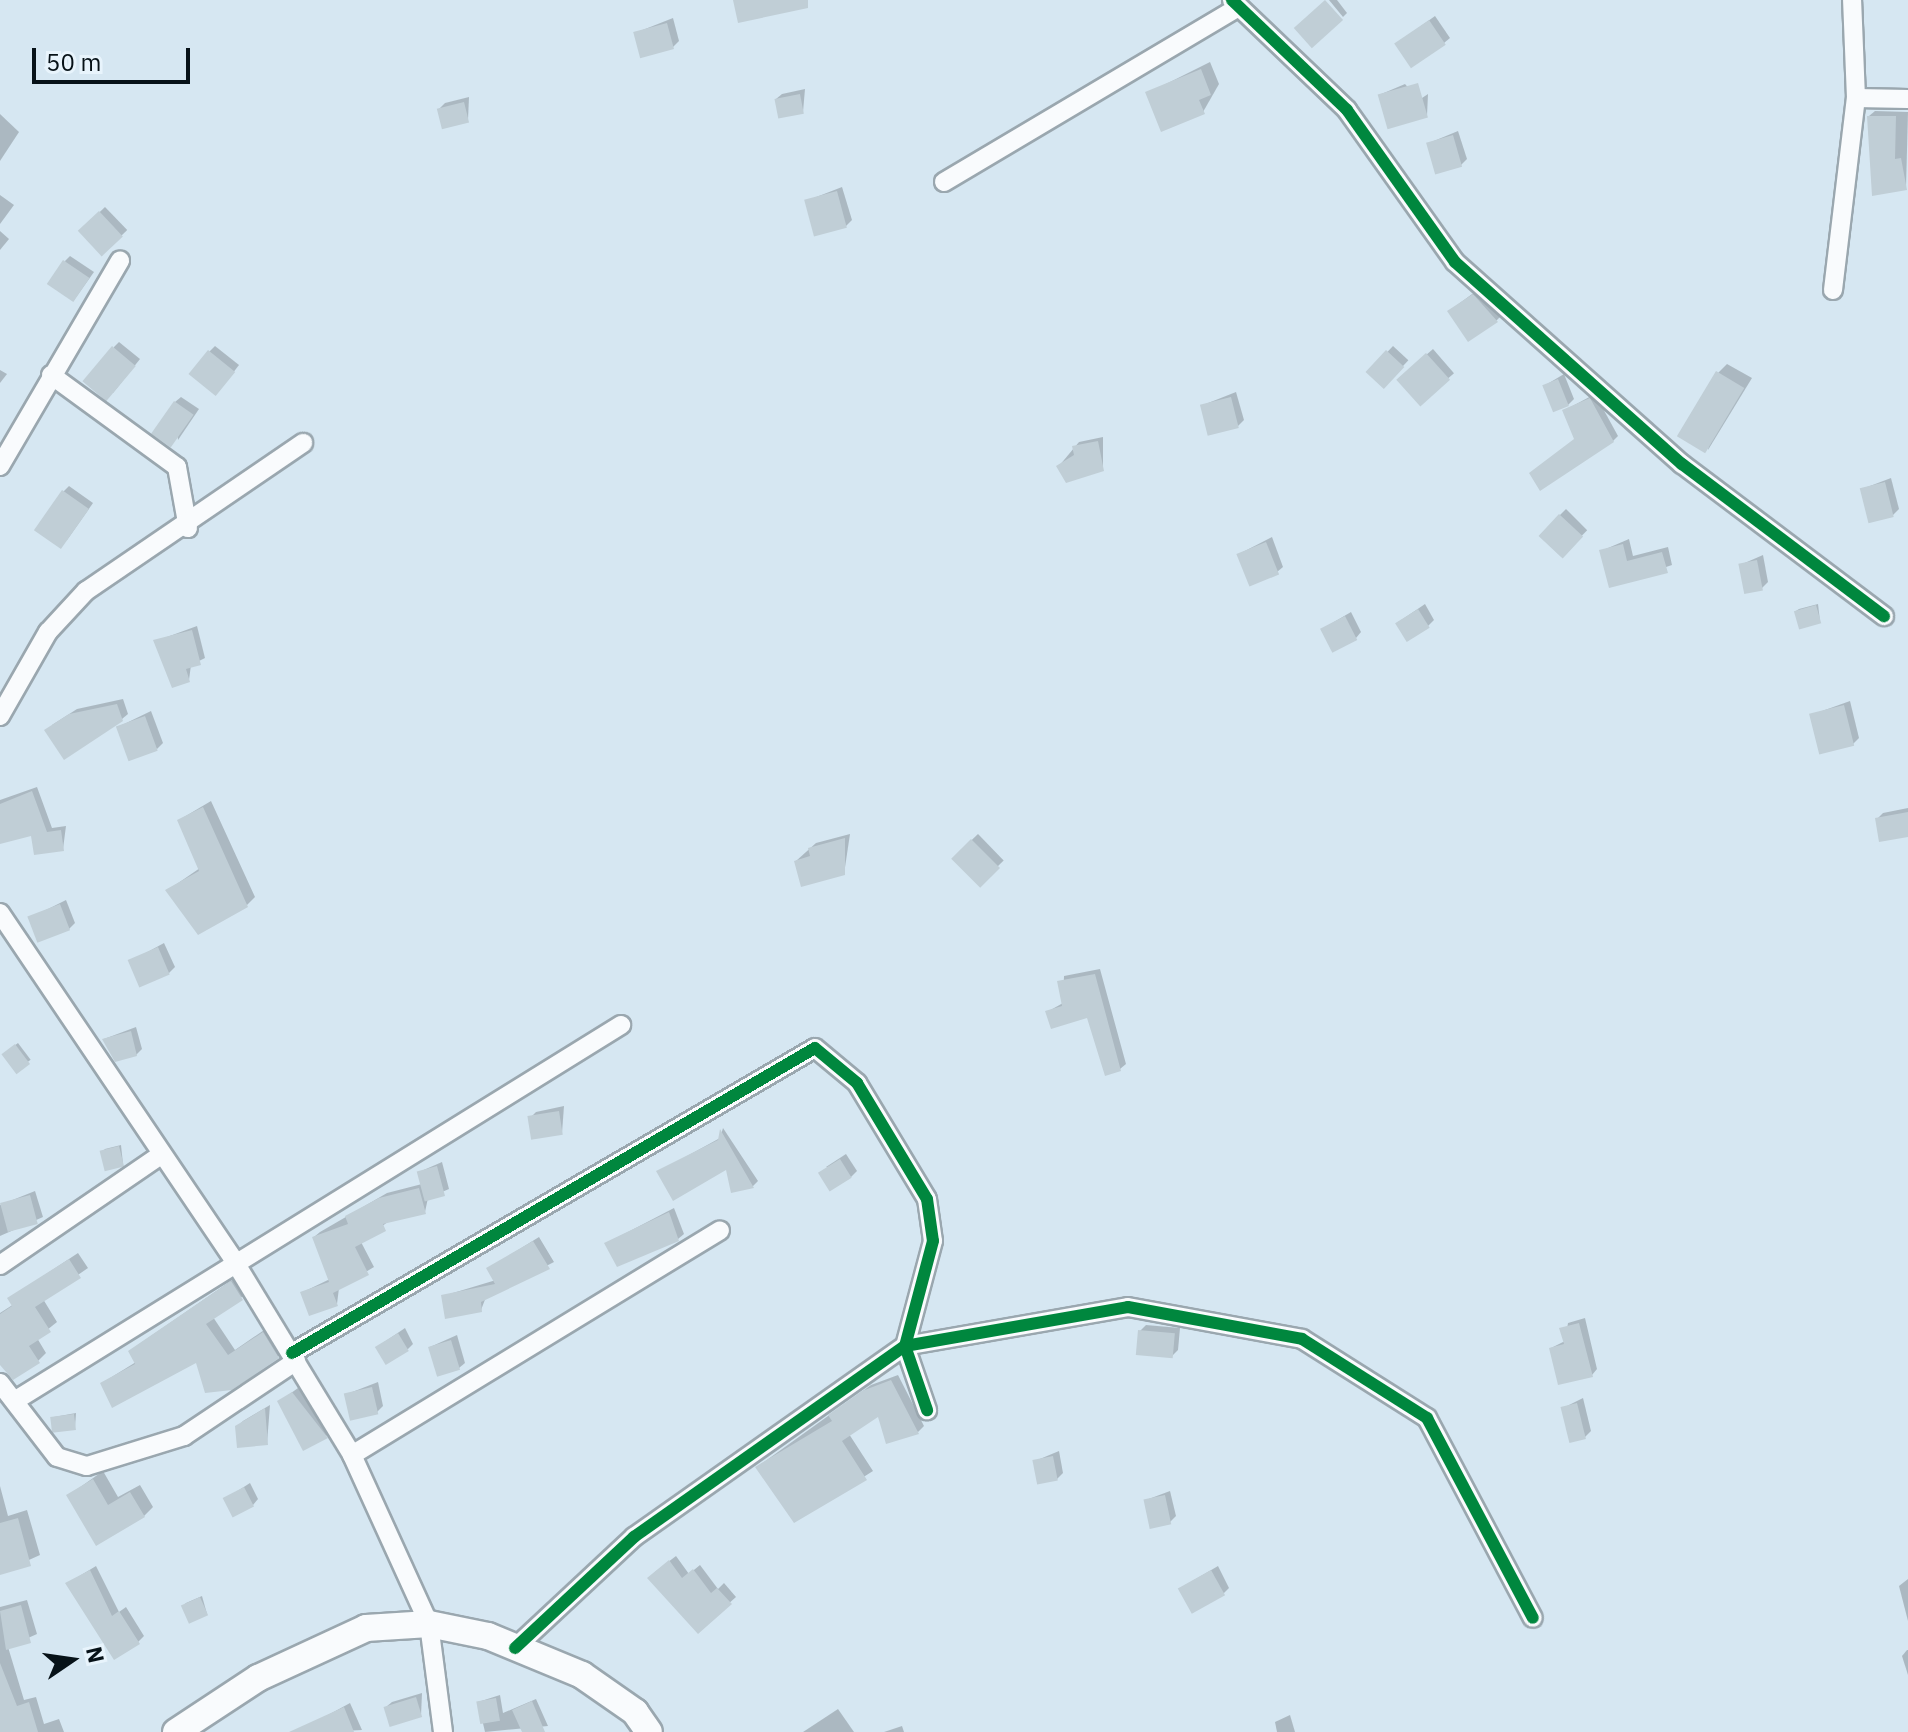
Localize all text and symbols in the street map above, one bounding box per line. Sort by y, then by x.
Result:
scale bar [36,32,194,82]
text: 50 m [46,46,101,78]
north arrow [32,1620,112,1700]
text: N [80,1643,112,1666]

